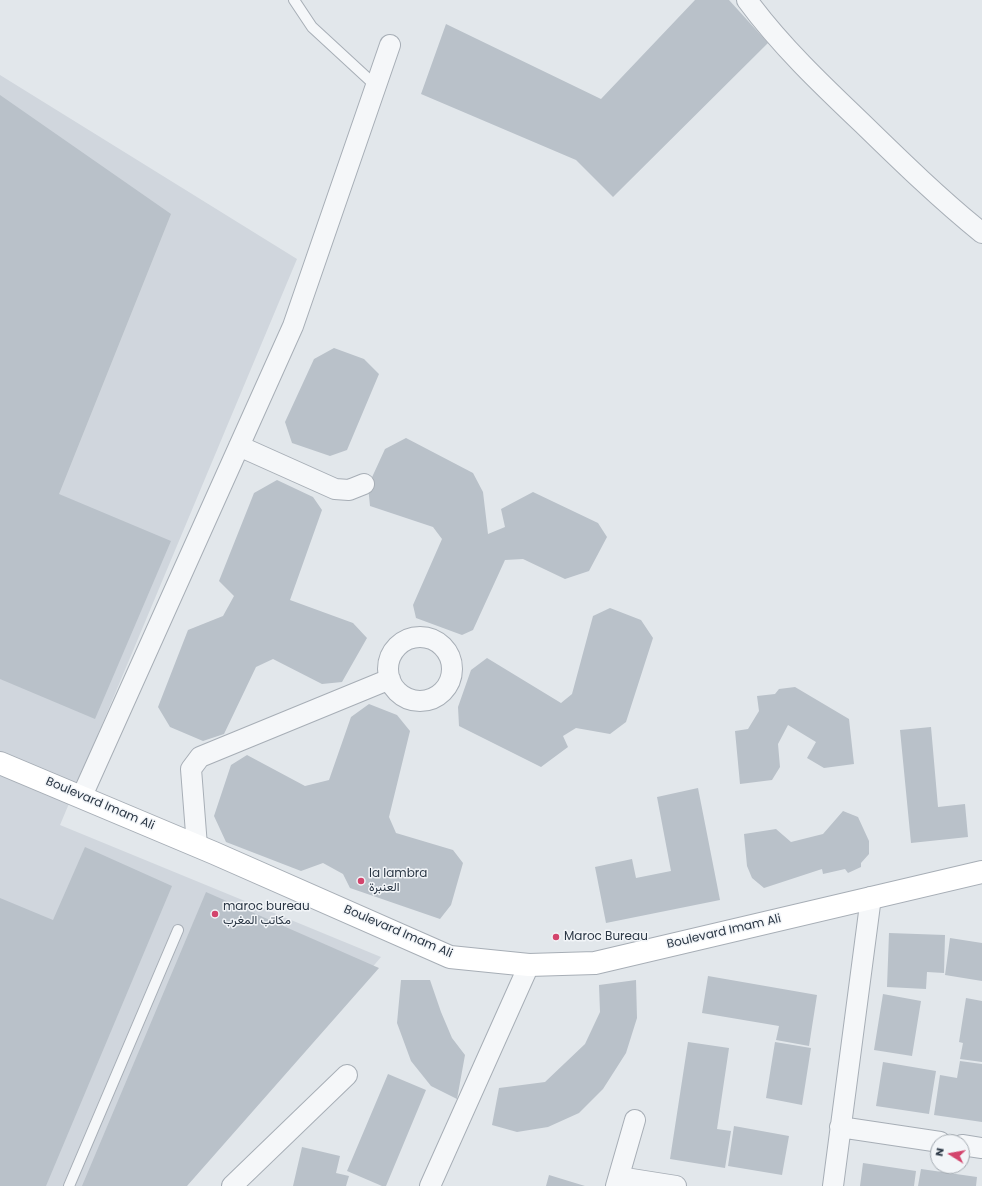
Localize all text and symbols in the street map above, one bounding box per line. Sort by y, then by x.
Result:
street label: Boulevard Imam Ali [43,775,157,833]
place label: la lambra العنبرة [369,867,427,895]
marker: la lambra العنبرة [356,876,366,886]
place label: maroc bureau مكاتب المغرب [223,900,310,928]
street label: Boulevard Imam Ali [341,903,455,961]
marker: maroc bureau مكاتب المغرب [210,909,220,919]
street label: Boulevard Imam Ali [666,912,782,952]
place label: Maroc Bureau [564,930,648,944]
marker: Maroc Bureau [551,932,561,942]
north arrow [930,1134,970,1174]
text: N [931,1146,948,1157]

